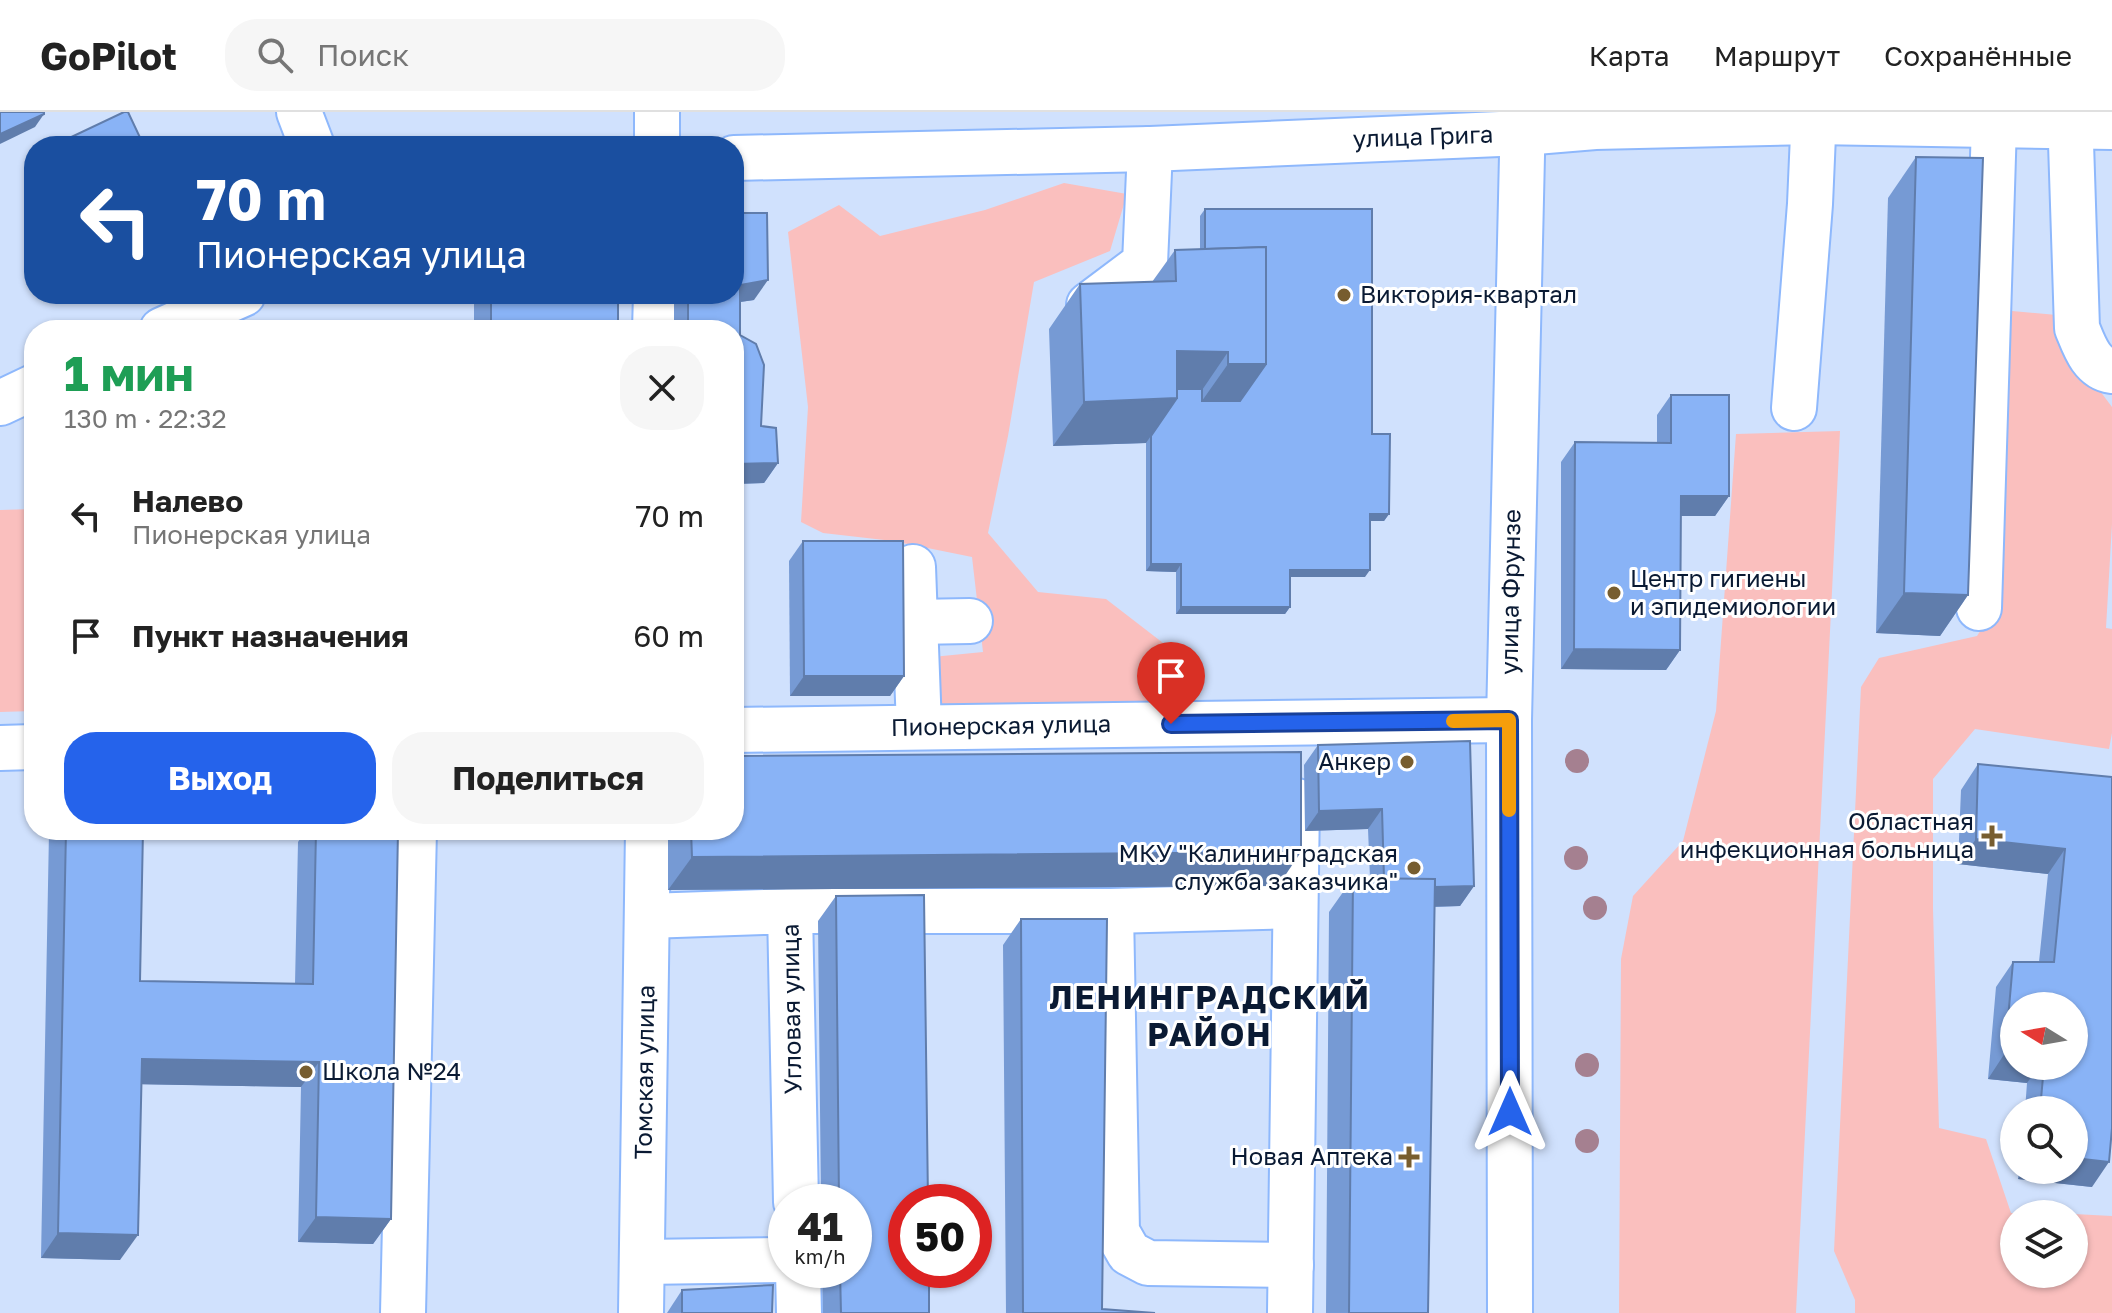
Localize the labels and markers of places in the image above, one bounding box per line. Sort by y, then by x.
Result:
place label: Виктория-квартал [1360,279,1577,308]
marker: Виктория-квартал [1335,286,1353,304]
place label: Центр гигиены и эпидемиологии [1630,563,1836,620]
marker: Центр гигиены и эпидемиологии [1605,584,1623,602]
pin [1137,642,1205,724]
place label: Анкер [1318,746,1391,775]
marker: Анкер [1398,753,1416,771]
place label: Областная инфекционная больница [1680,806,1974,863]
marker: Областная инфекционная больница [1981,825,2003,847]
place label: МКУ "Калининградская служба заказчика" [1118,838,1398,895]
marker: МКУ "Калининградская служба заказчика" [1405,859,1423,877]
place label: Школа №24 [322,1056,461,1085]
marker: Школа №24 [297,1063,315,1081]
place label: Новая Аптека [1231,1141,1393,1170]
marker: Новая Аптека [1400,1148,1418,1166]

